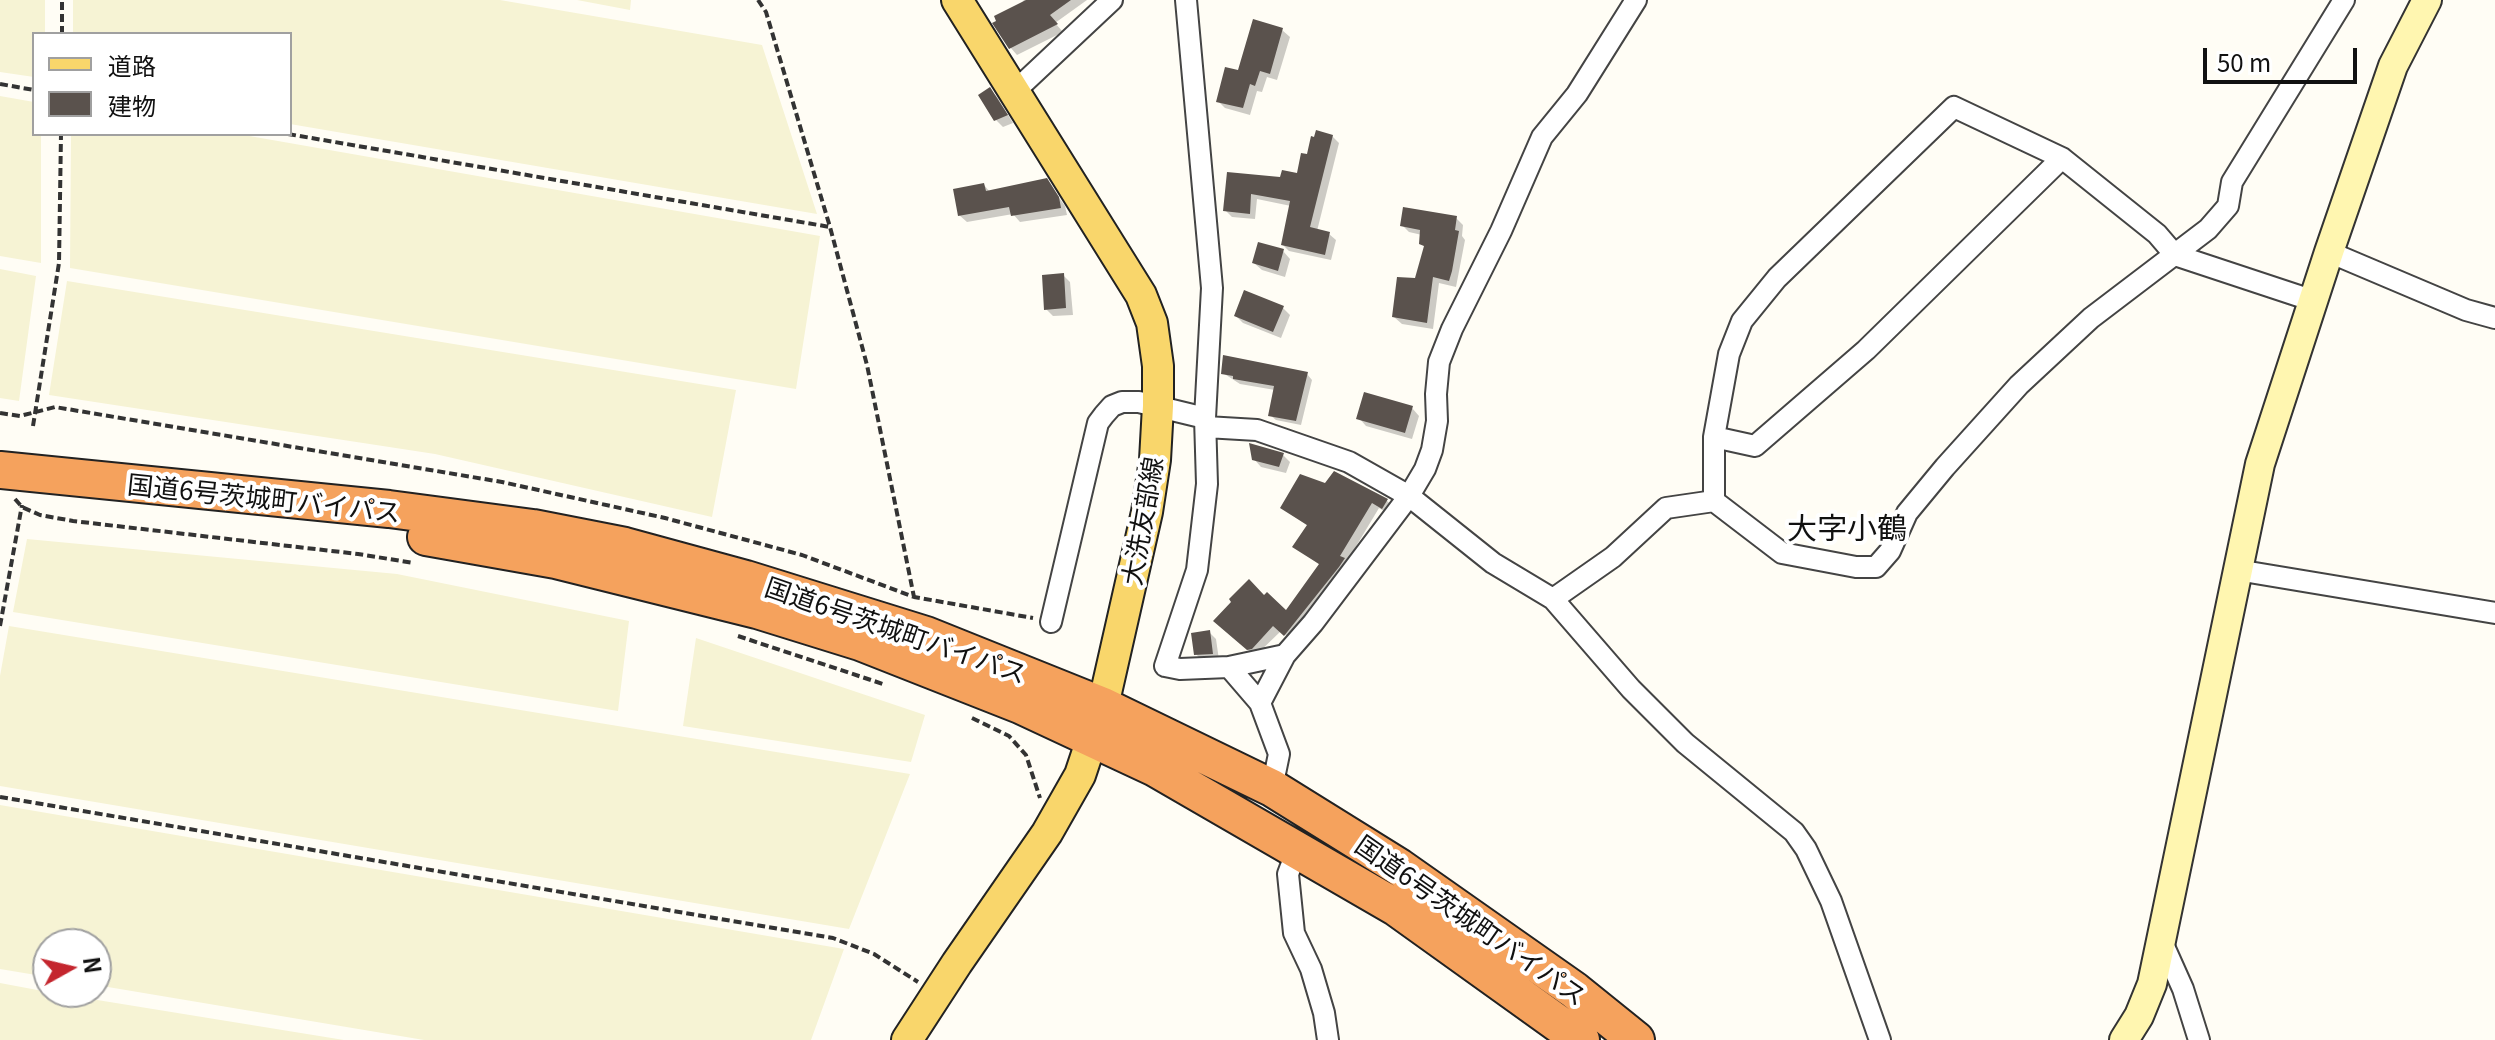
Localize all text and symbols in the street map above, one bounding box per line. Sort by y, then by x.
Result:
legend [32,32,292,136]
scale bar [2207,32,2361,82]
text: 50 m [2217,44,2271,79]
text: 道路 [108,47,156,82]
text: 建物 [108,87,156,122]
street label: 大洗友部線 [1115,454,1169,588]
street label: 国道6号茨城町バイパス [126,468,402,528]
district label: 大字小鶴 [1787,510,1907,546]
street label: 国道6号茨城町バイパス [761,571,1031,689]
street label: 国道6号茨城町バイパス [1350,829,1592,1011]
north arrow [32,928,112,1008]
text: N [77,955,111,975]

